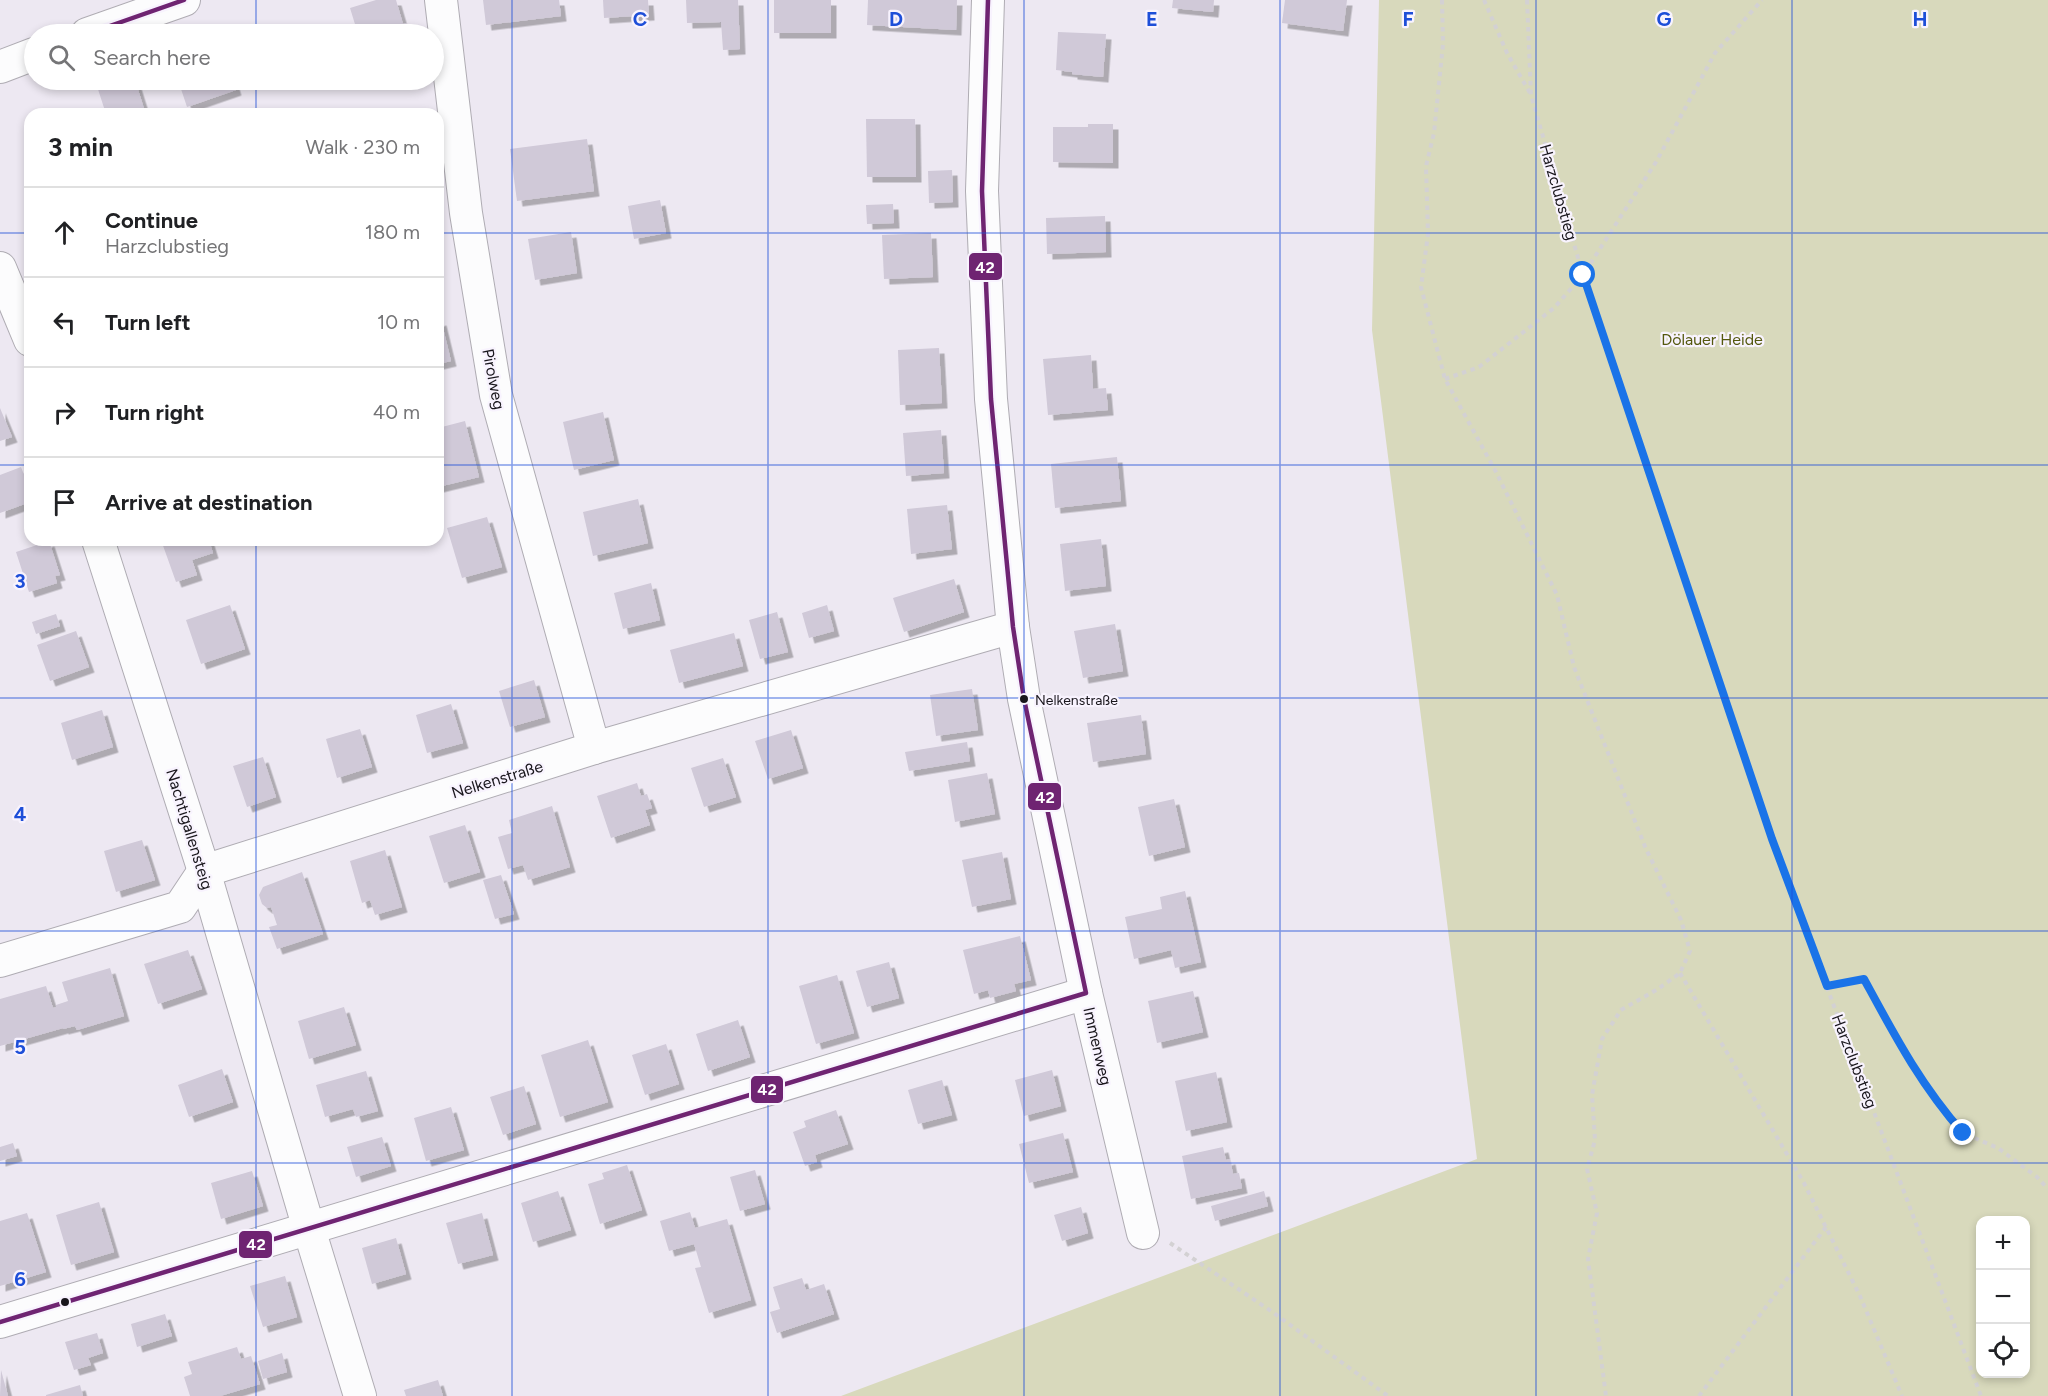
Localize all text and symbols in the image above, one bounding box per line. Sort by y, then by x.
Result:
text: C [633,7,647,31]
text: D [889,7,903,31]
text: E [1146,7,1158,31]
text: F [1402,7,1414,31]
text: G [1657,7,1672,31]
text: H [1913,7,1928,31]
search box [24,24,444,90]
icon: search [45,41,78,74]
text: Search here [93,44,211,71]
text: 3 min [48,131,113,163]
text: Walk · 230 m [306,135,420,159]
street label: Harzclubstieg [1536,142,1581,242]
text: Continue [105,207,198,234]
icon: ahead [48,216,81,249]
text: 180 m [365,220,420,244]
text: Harzclubstieg [105,234,229,258]
line badge: 42 [968,252,1003,281]
text: 42 [975,258,995,277]
route start [1569,261,1595,287]
icon: left [48,306,81,339]
text: Turn left [105,309,191,336]
text: 10 m [377,310,420,334]
park label: Dölauer Heide [1661,330,1763,349]
street label: Pirolweg [478,347,509,411]
icon: right [48,396,81,429]
text: Turn right [105,399,204,426]
text: 40 m [373,400,420,424]
icon: arrive [48,486,81,519]
text: Arrive at destination [105,489,313,516]
text: 3 [14,569,26,593]
place label: Nelkenstraße [1035,692,1118,709]
marker: Nelkenstraße [1018,693,1030,705]
street label: Nelkenstraße [449,756,545,802]
street label: Nachtigallensteig [162,766,217,892]
line badge: 42 [1027,782,1062,811]
text: 42 [1035,788,1055,807]
text: 4 [14,802,27,826]
street label: Immenweg [1079,1005,1116,1087]
street label: Harzclubstieg [1828,1011,1881,1111]
text: 5 [14,1035,26,1059]
line badge: 42 [750,1075,784,1104]
text: 42 [757,1080,777,1099]
route end [1949,1119,1975,1145]
map controls [1976,1216,2030,1378]
button: + [1976,1216,2030,1270]
line badge: 42 [238,1230,273,1259]
text: 42 [246,1235,266,1254]
text: 6 [14,1267,26,1291]
button: − [1976,1270,2030,1324]
unlabelled marker [59,1296,71,1308]
button: locate [1976,1324,2030,1378]

